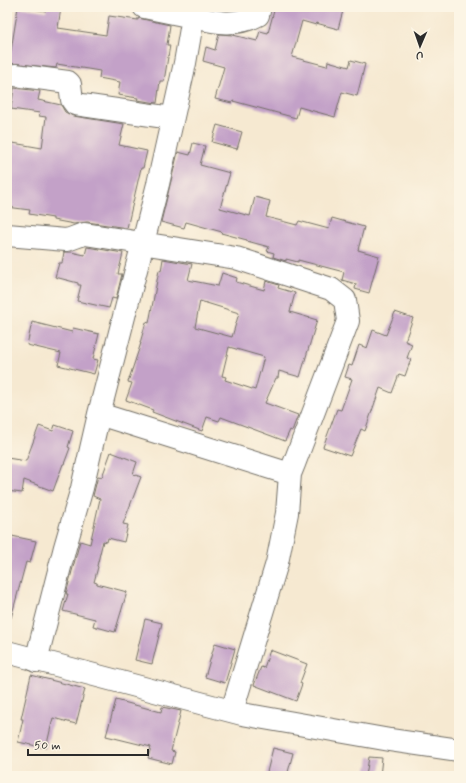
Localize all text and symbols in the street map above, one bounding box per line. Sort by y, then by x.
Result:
north arrow [400,26,440,66]
text: U [416,48,424,62]
scale bar [28,731,148,757]
text: 50 m [34,738,61,754]

